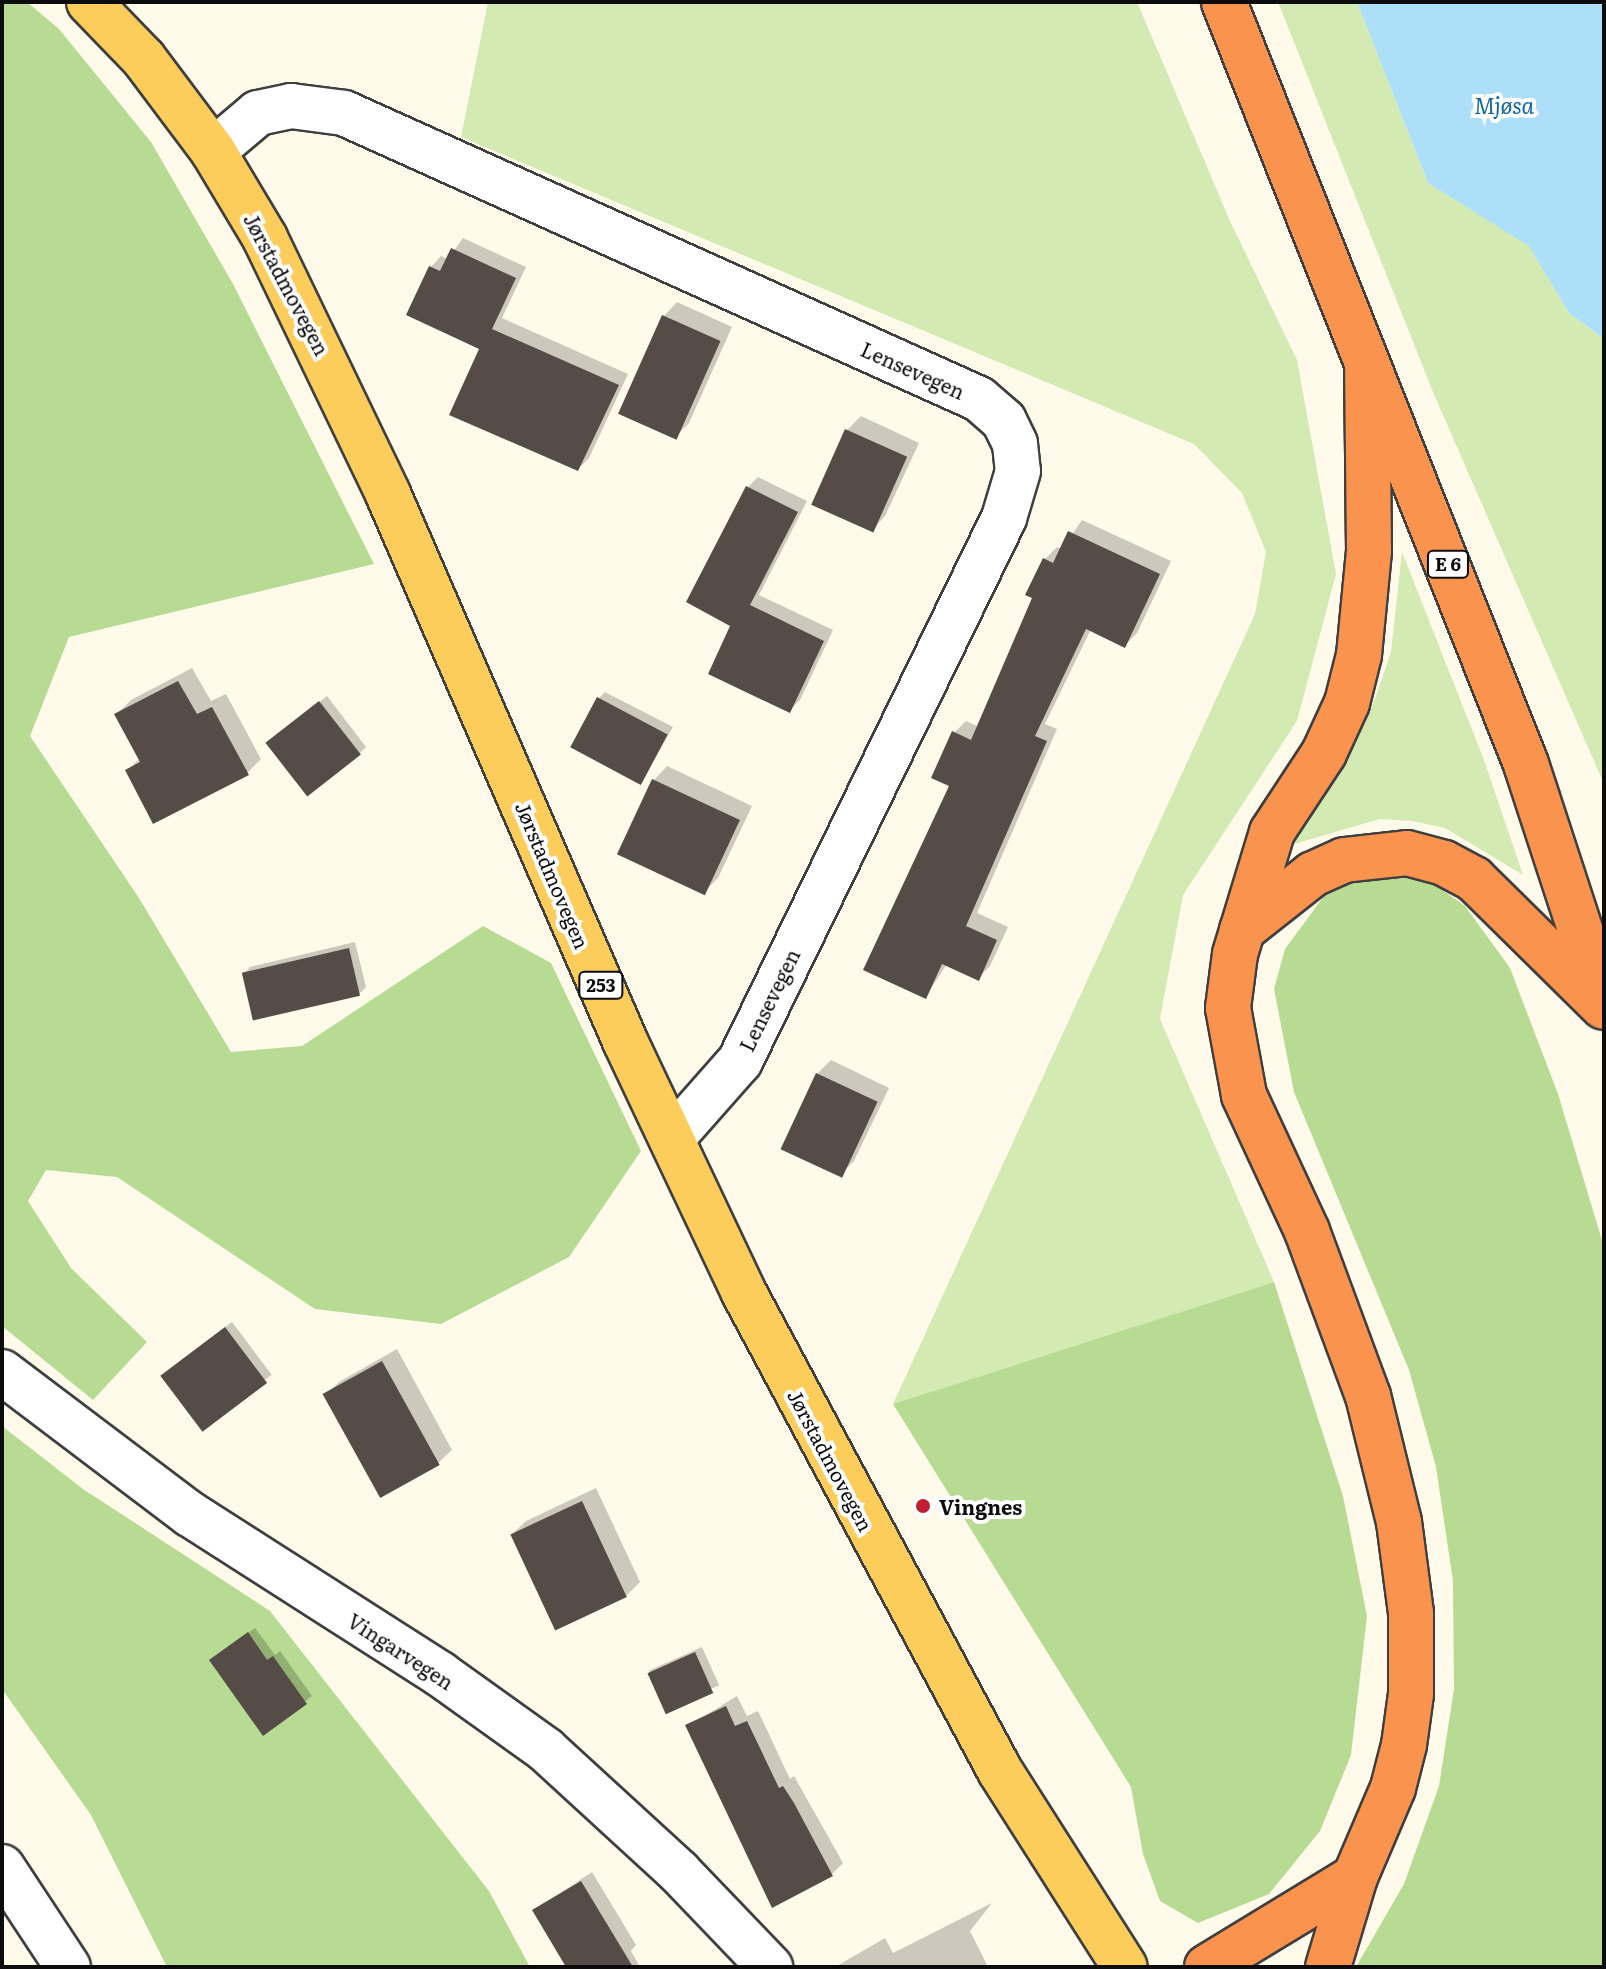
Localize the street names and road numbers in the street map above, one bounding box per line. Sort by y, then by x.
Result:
street label: Jørstadmovegen [239,209,335,359]
street label: Lensevegen [857,336,969,404]
road number: E 6 [1426,550,1470,578]
street label: Jørstadmovegen [511,798,595,952]
street label: Lensevegen [734,945,804,1055]
road number: 253 [577,971,625,999]
street label: Jørstadmovegen [783,1385,879,1535]
street label: Vingarvegen [344,1608,458,1694]

